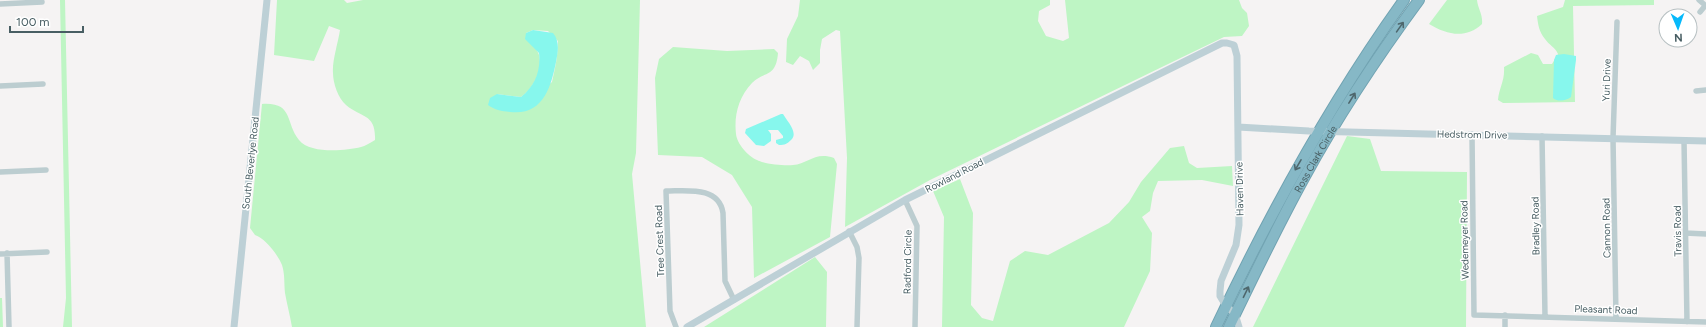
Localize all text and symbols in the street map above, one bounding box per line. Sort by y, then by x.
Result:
scale bar [10,8,83,34]
north arrow [1658,8,1698,48]
text: 100 m [16,15,50,29]
one-way arrow [1396,21,1404,32]
text: N [1674,31,1683,44]
street label: Yuri Drive [1599,58,1614,102]
one-way arrow [1349,92,1357,104]
street label: South Beverlye Road [239,116,262,210]
street label: Ross Clark Circle [1291,123,1340,195]
street label: Hedstrom Drive [1437,127,1508,142]
street label: Rowland Road [923,155,986,196]
one-way arrow [1293,159,1301,171]
street label: Haven Drive [1233,161,1246,216]
street label: Bradley Road [1528,196,1543,255]
street label: Cannon Road [1599,198,1614,258]
street label: Wedemeyer Road [1457,200,1472,280]
street label: Tree Crest Road [652,205,667,277]
street label: Travis Road [1671,205,1684,257]
street label: Radford Circle [900,229,915,294]
one-way arrow [1243,286,1250,298]
street label: Pleasant Road [1574,302,1638,317]

